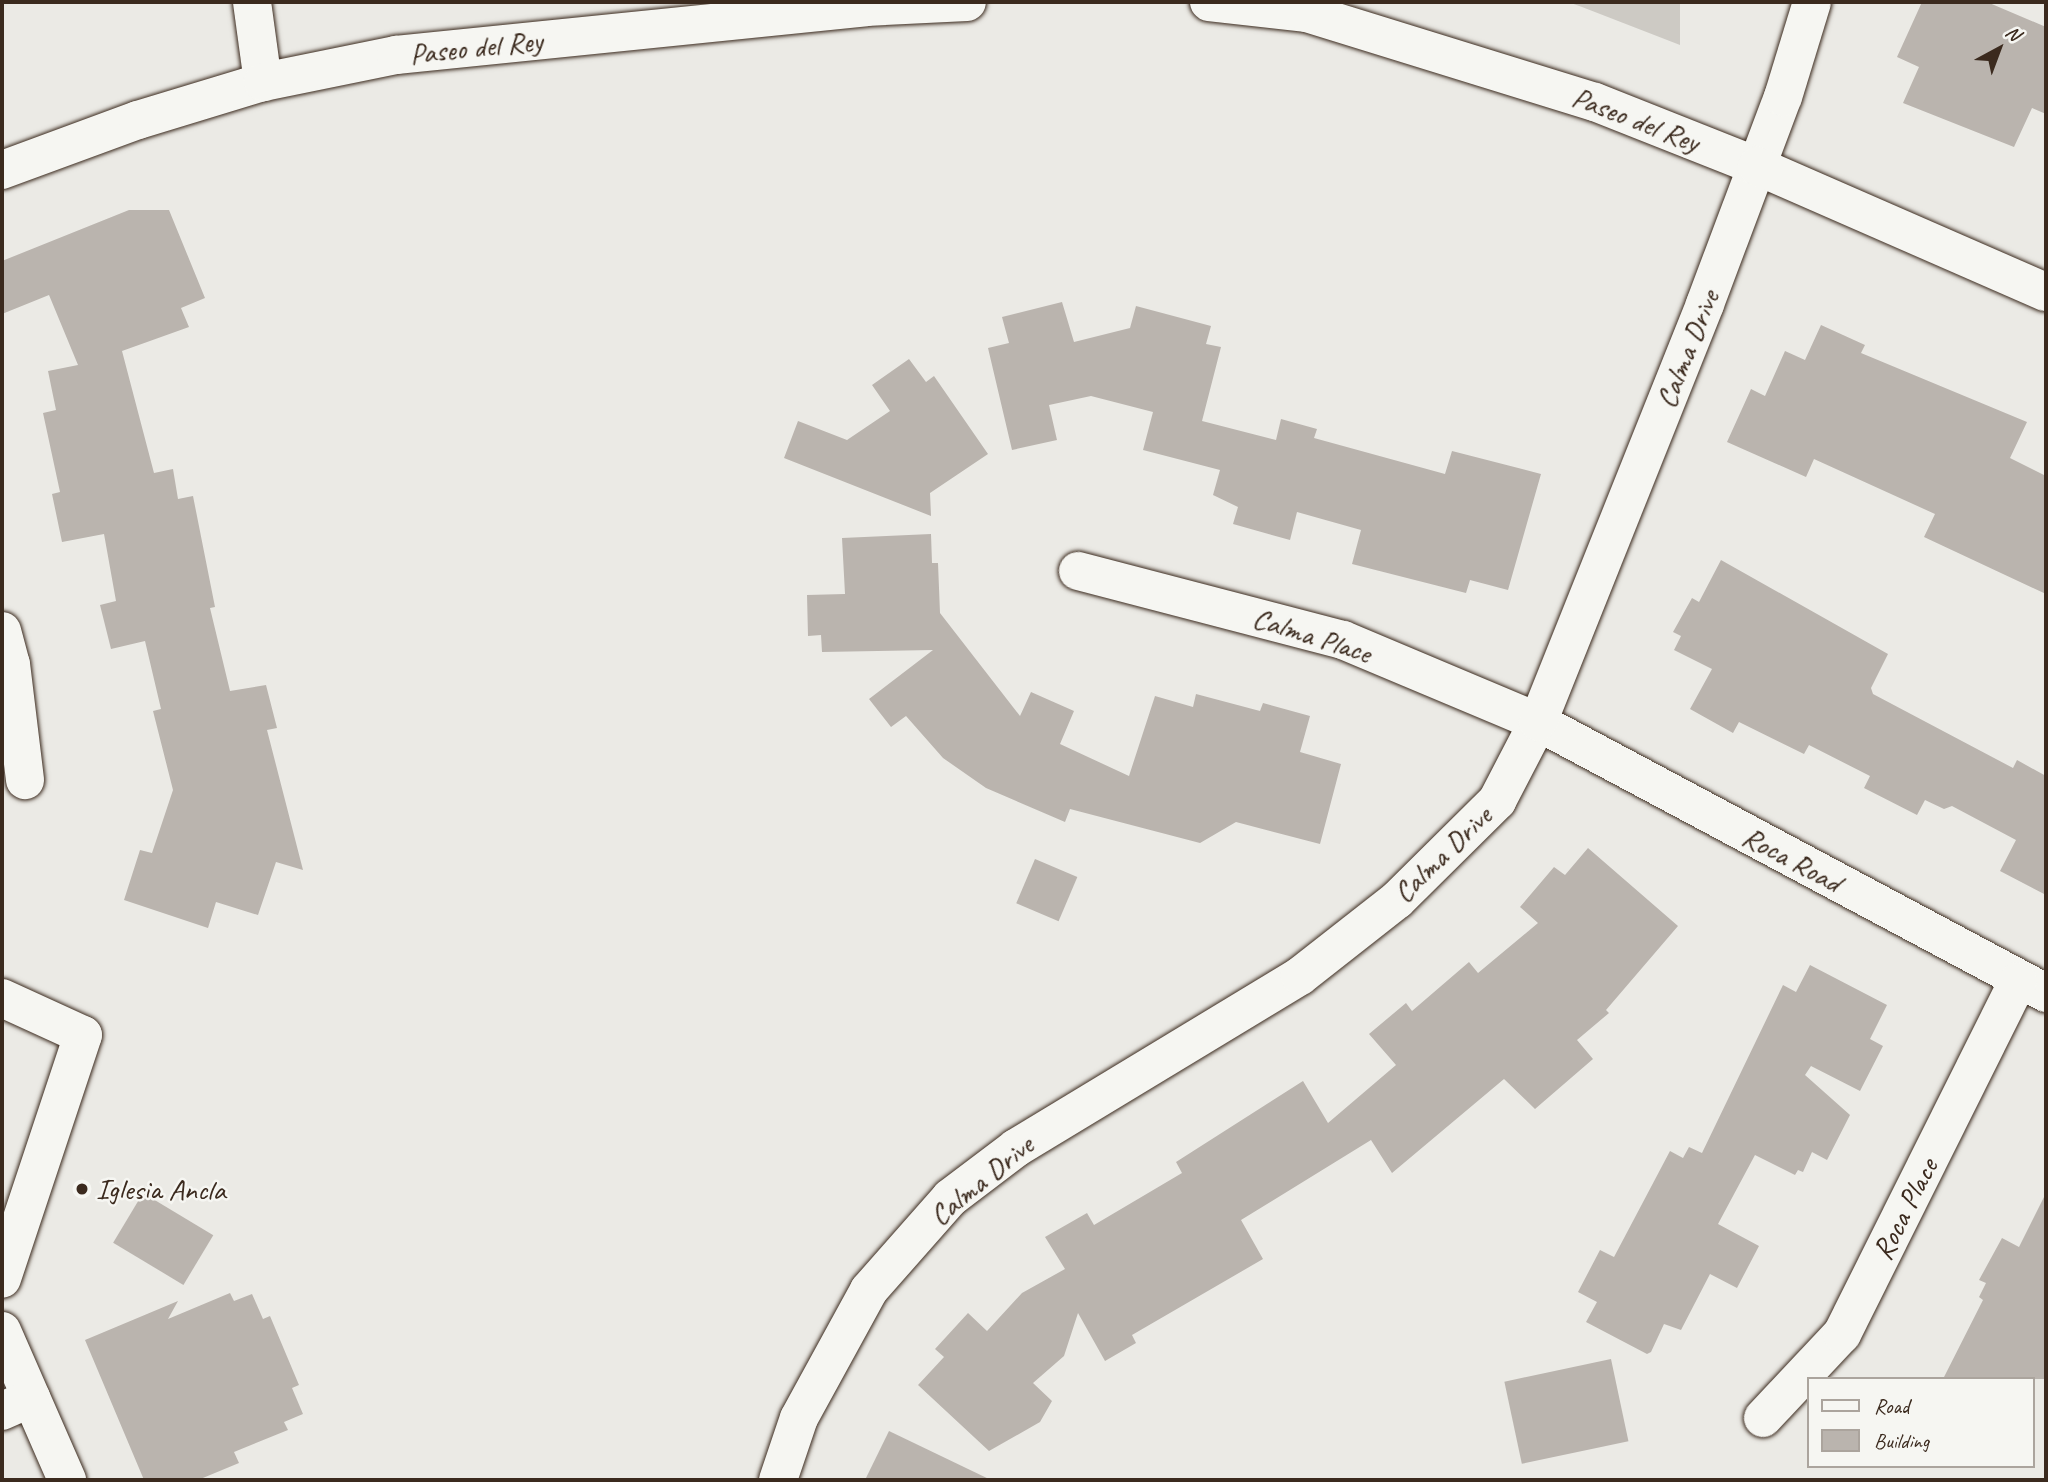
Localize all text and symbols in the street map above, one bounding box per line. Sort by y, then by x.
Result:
north arrow [1964,14,2034,84]
text: N [2000,20,2025,46]
street label: Paseo del Rey [408,22,544,72]
street label: Paseo del Rey [1567,78,1705,160]
street label: Calma Drive [1647,285,1727,413]
street label: Calma Place [1248,599,1376,671]
street label: Calma Drive [1385,798,1499,910]
street label: Roca Road [1737,818,1847,900]
street label: Calma Drive [922,1127,1040,1233]
street label: Roca Place [1864,1152,1946,1266]
place label: Iglesia Ancla [96,1171,226,1207]
marker: Iglesia Ancla [74,1181,90,1197]
legend [1806,1377,2034,1468]
text: Road [1874,1393,1909,1419]
text: Building [1874,1428,1929,1454]

